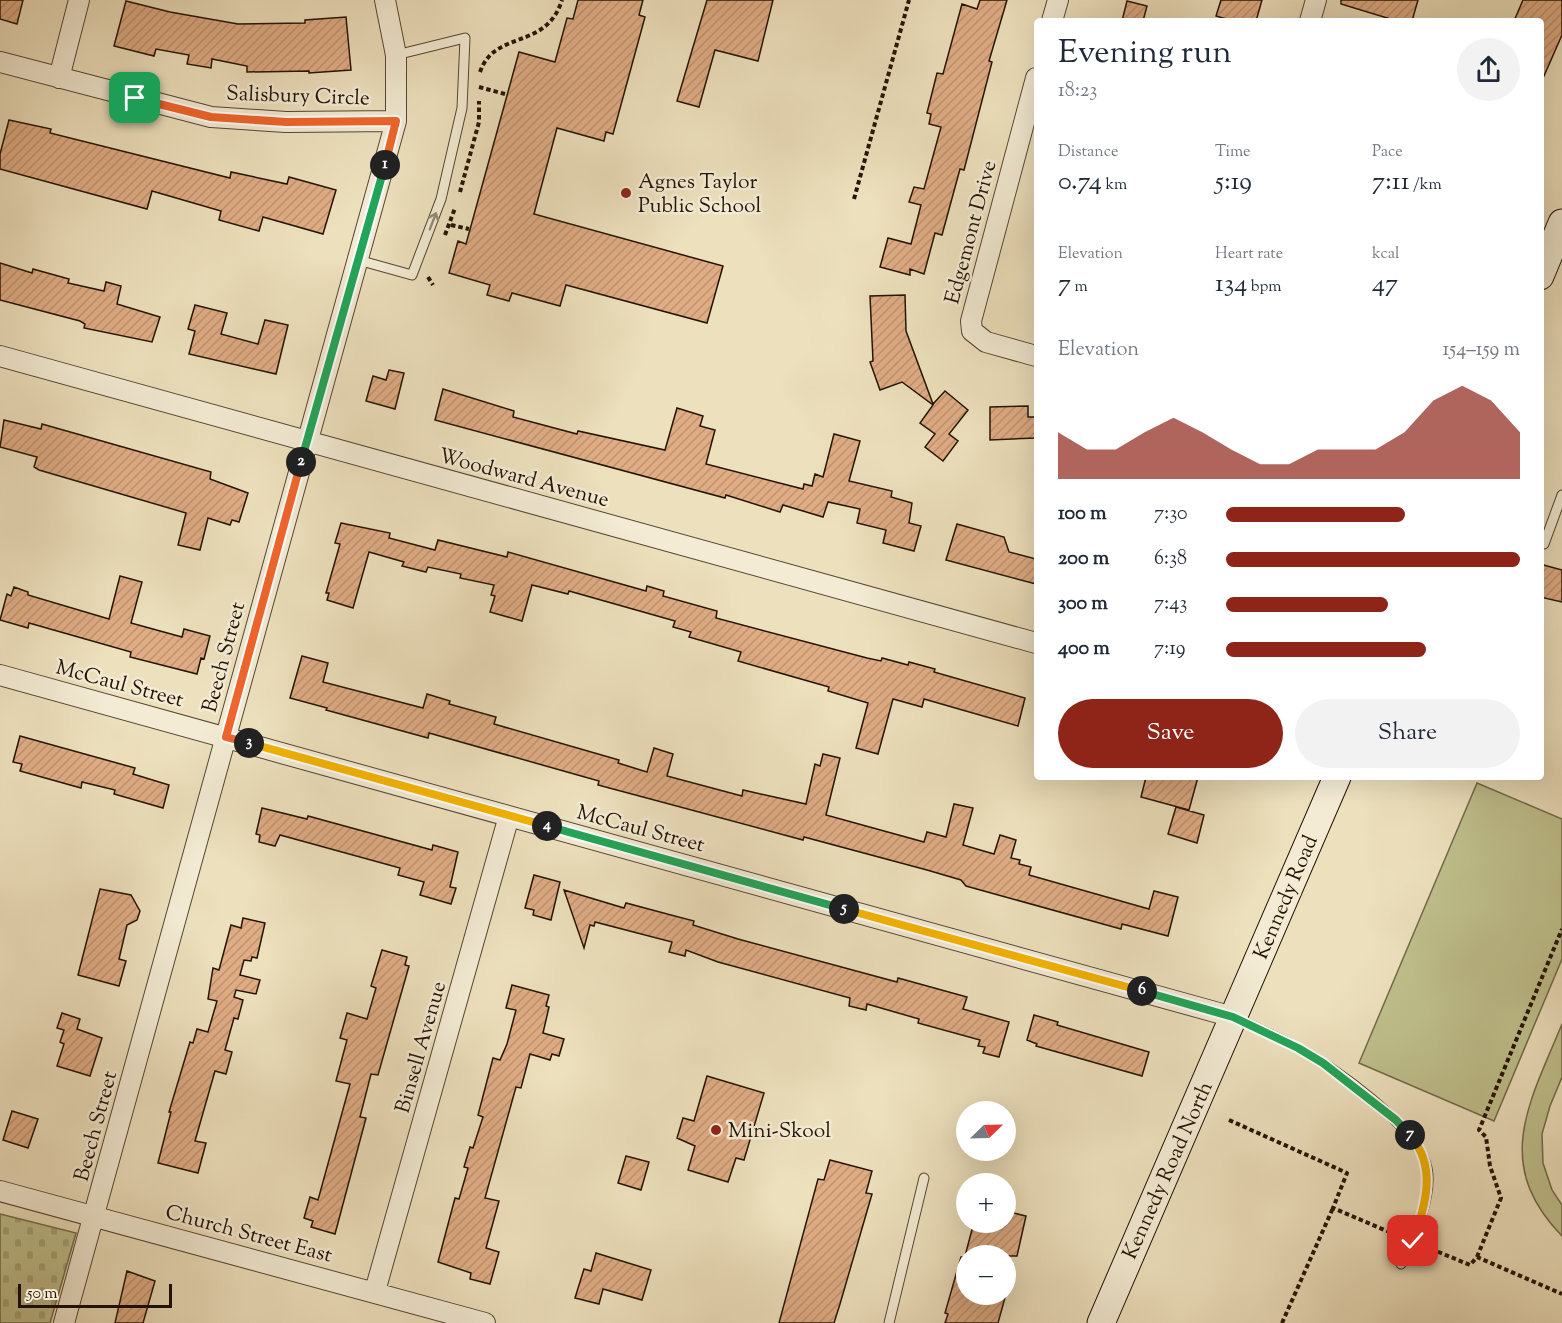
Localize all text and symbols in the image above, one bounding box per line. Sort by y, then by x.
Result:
text: Evening run [1058,30,1232,78]
button: share [1457,38,1520,101]
pin [109,72,160,123]
text: 18:23 [1058,77,1097,106]
street label: Salisbury Circle [226,80,370,114]
icon: arrive [118,81,151,114]
text: Distance [1058,141,1118,164]
text: Time [1215,141,1251,164]
text: Pace [1372,141,1403,164]
pin: 1 [370,150,400,180]
text: 1 [382,153,388,176]
street label: Edgemont Drive [938,157,1005,308]
text: 0.74 [1058,164,1102,201]
text: 5:19 [1215,164,1252,201]
text: 7:11 [1372,164,1409,201]
place label: Agnes Taylor Public School [638,168,761,222]
text: km [1102,174,1127,197]
text: /km [1409,174,1442,197]
marker: Agnes Taylor Public School [619,186,633,200]
one-way arrow [428,212,439,231]
text: Elevation [1058,243,1123,266]
text: Heart rate [1215,243,1283,266]
text: kcal [1372,243,1400,266]
text: 7 [1058,266,1071,303]
text: 134 [1215,266,1247,303]
text: 47 [1372,266,1398,303]
text: m [1071,276,1088,299]
text: bpm [1247,276,1282,299]
text: Elevation [1058,336,1139,365]
text: 154–159 m [1443,336,1520,365]
street label: Woodward Avenue [435,442,612,516]
pin: 2 [286,447,316,477]
text: 2 [297,450,305,473]
text: 100 m [1058,500,1107,529]
text: 7:30 [1154,500,1188,529]
text: 200 m [1058,545,1109,574]
text: 6:38 [1154,545,1187,574]
text: 300 m [1058,590,1108,619]
text: 7:43 [1154,590,1187,619]
street label: Beech Street [196,599,254,716]
text: 400 m [1058,635,1110,664]
text: 7:19 [1154,635,1186,664]
street label: McCaul Street [52,653,187,716]
button: Save [1058,699,1283,768]
button: Share [1295,699,1520,768]
pin: 3 [234,728,264,758]
text: 3 [246,731,252,754]
street label: McCaul Street [573,798,708,861]
pin: 4 [532,811,562,841]
text: 4 [543,814,551,837]
street label: Kennedy Road [1247,831,1327,965]
pin: 5 [829,894,859,924]
text: 5 [841,897,847,920]
pin: 6 [1127,976,1157,1006]
street label: Binsell Avenue [389,978,455,1117]
text: 6 [1138,979,1146,1002]
street label: Beech Street [68,1068,126,1185]
street label: Kennedy Road North [1116,1077,1222,1265]
north arrow [956,1101,1016,1161]
map controls [956,1101,1016,1305]
place label: Mini-Skool [728,1117,831,1147]
pin: 7 [1395,1120,1425,1150]
marker: Mini-Skool [709,1123,723,1137]
text: 7 [1406,1123,1414,1146]
button: + [956,1173,1016,1233]
street label: Church Street East [162,1198,335,1272]
pin [1387,1215,1438,1266]
icon: check [1396,1224,1429,1257]
button: − [956,1245,1016,1305]
scale bar [18,1281,172,1308]
text: 50 m [27,1283,58,1306]

